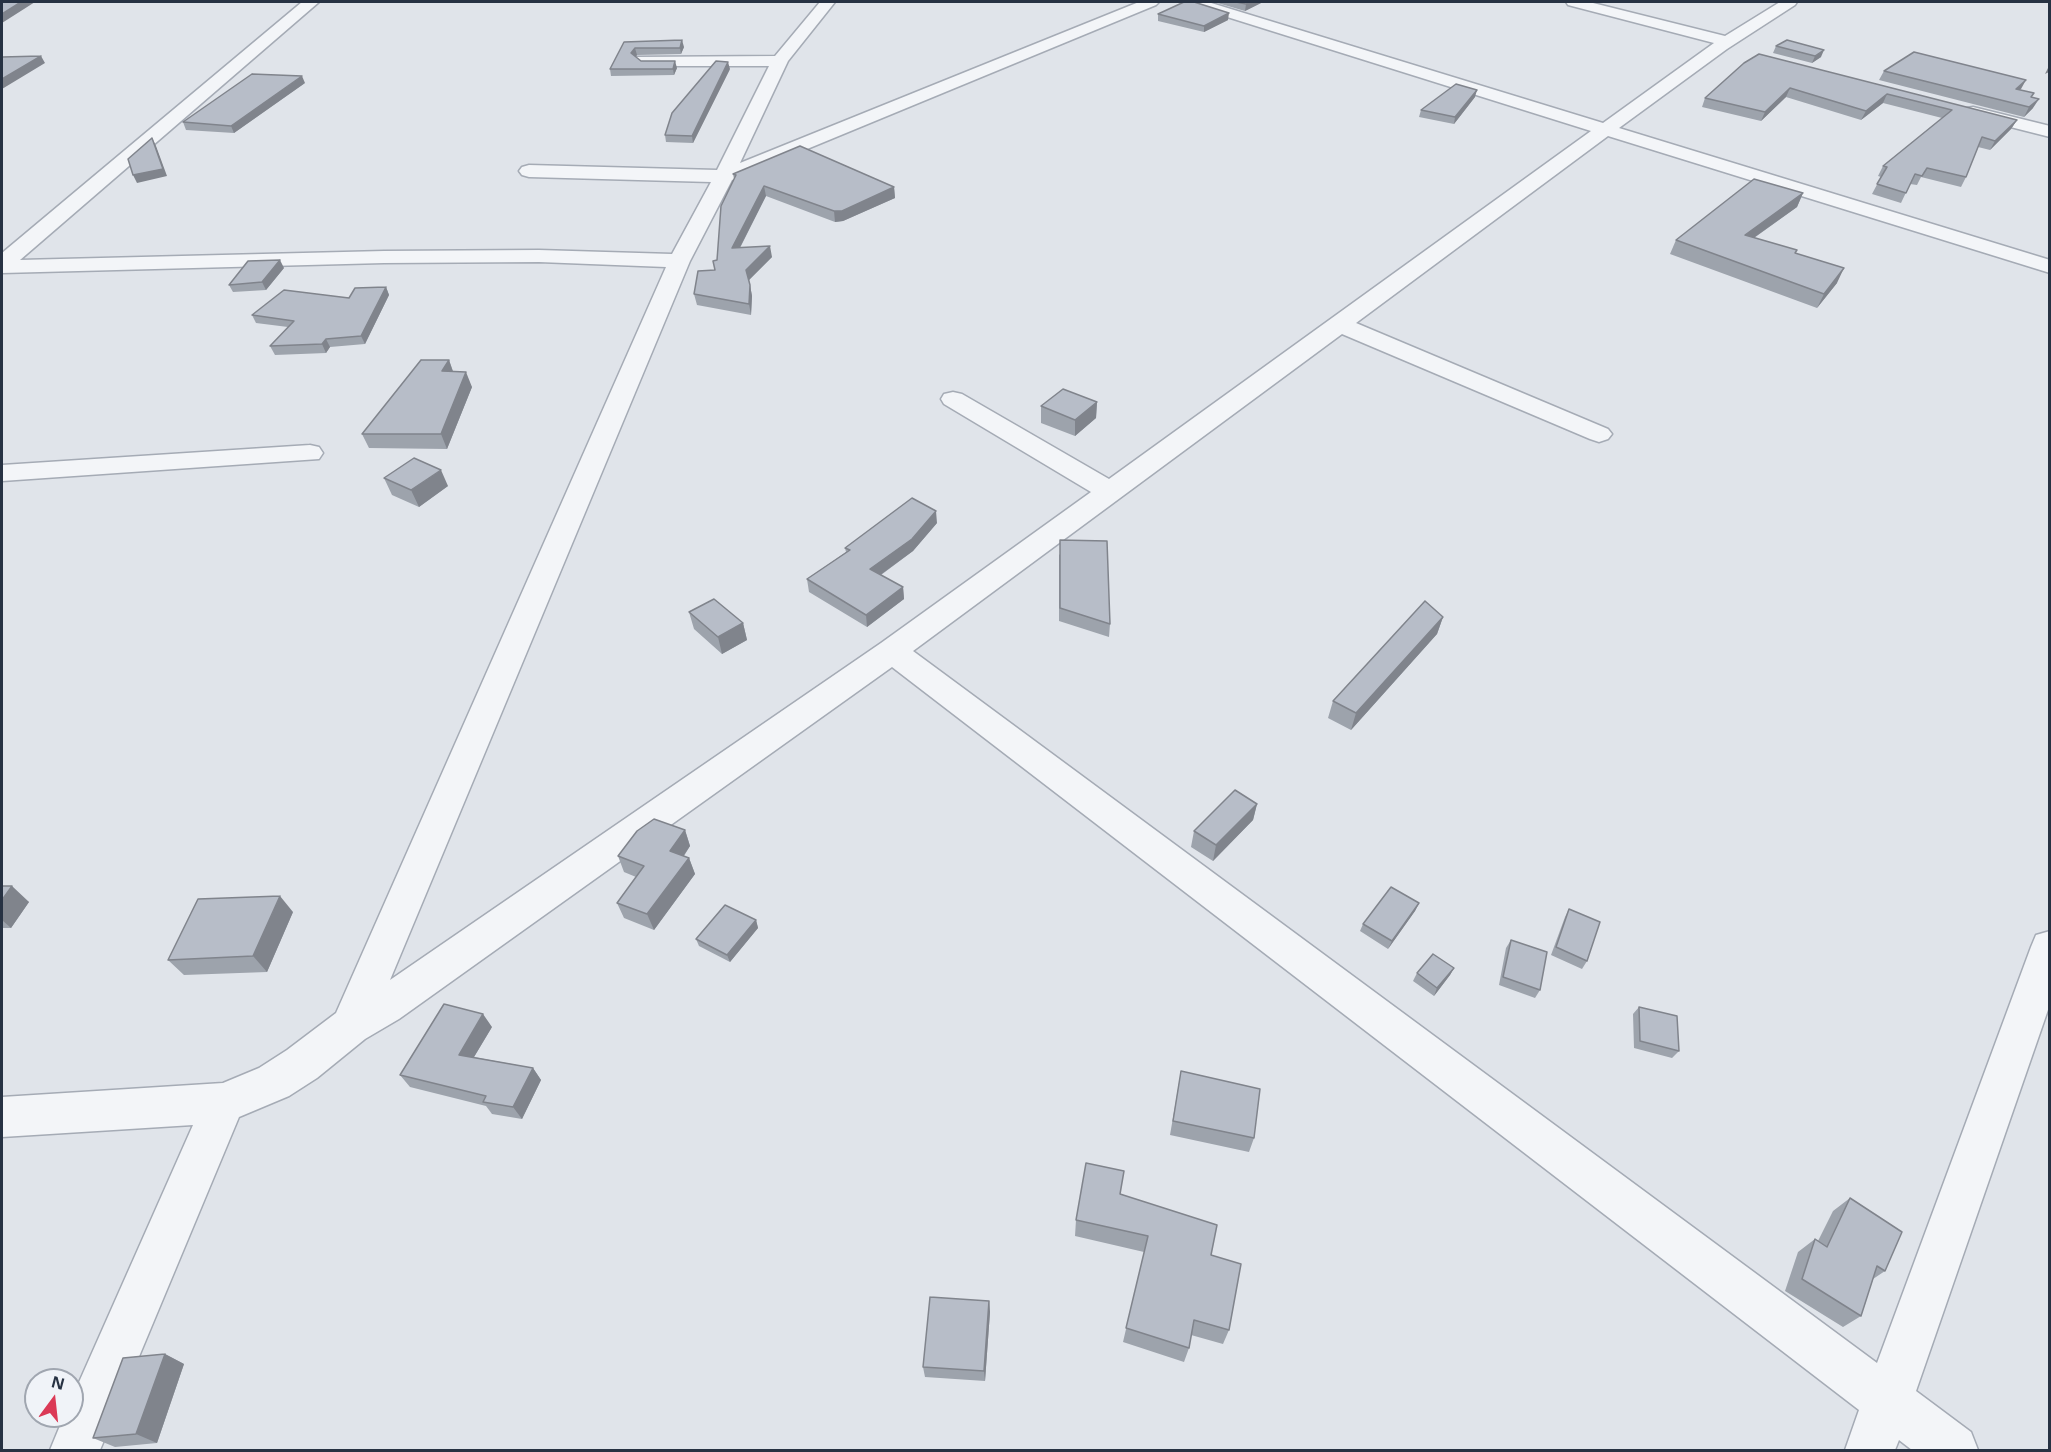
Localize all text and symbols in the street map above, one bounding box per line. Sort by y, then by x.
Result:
north arrow [24,1368,84,1428]
text: N [49,1370,67,1395]

